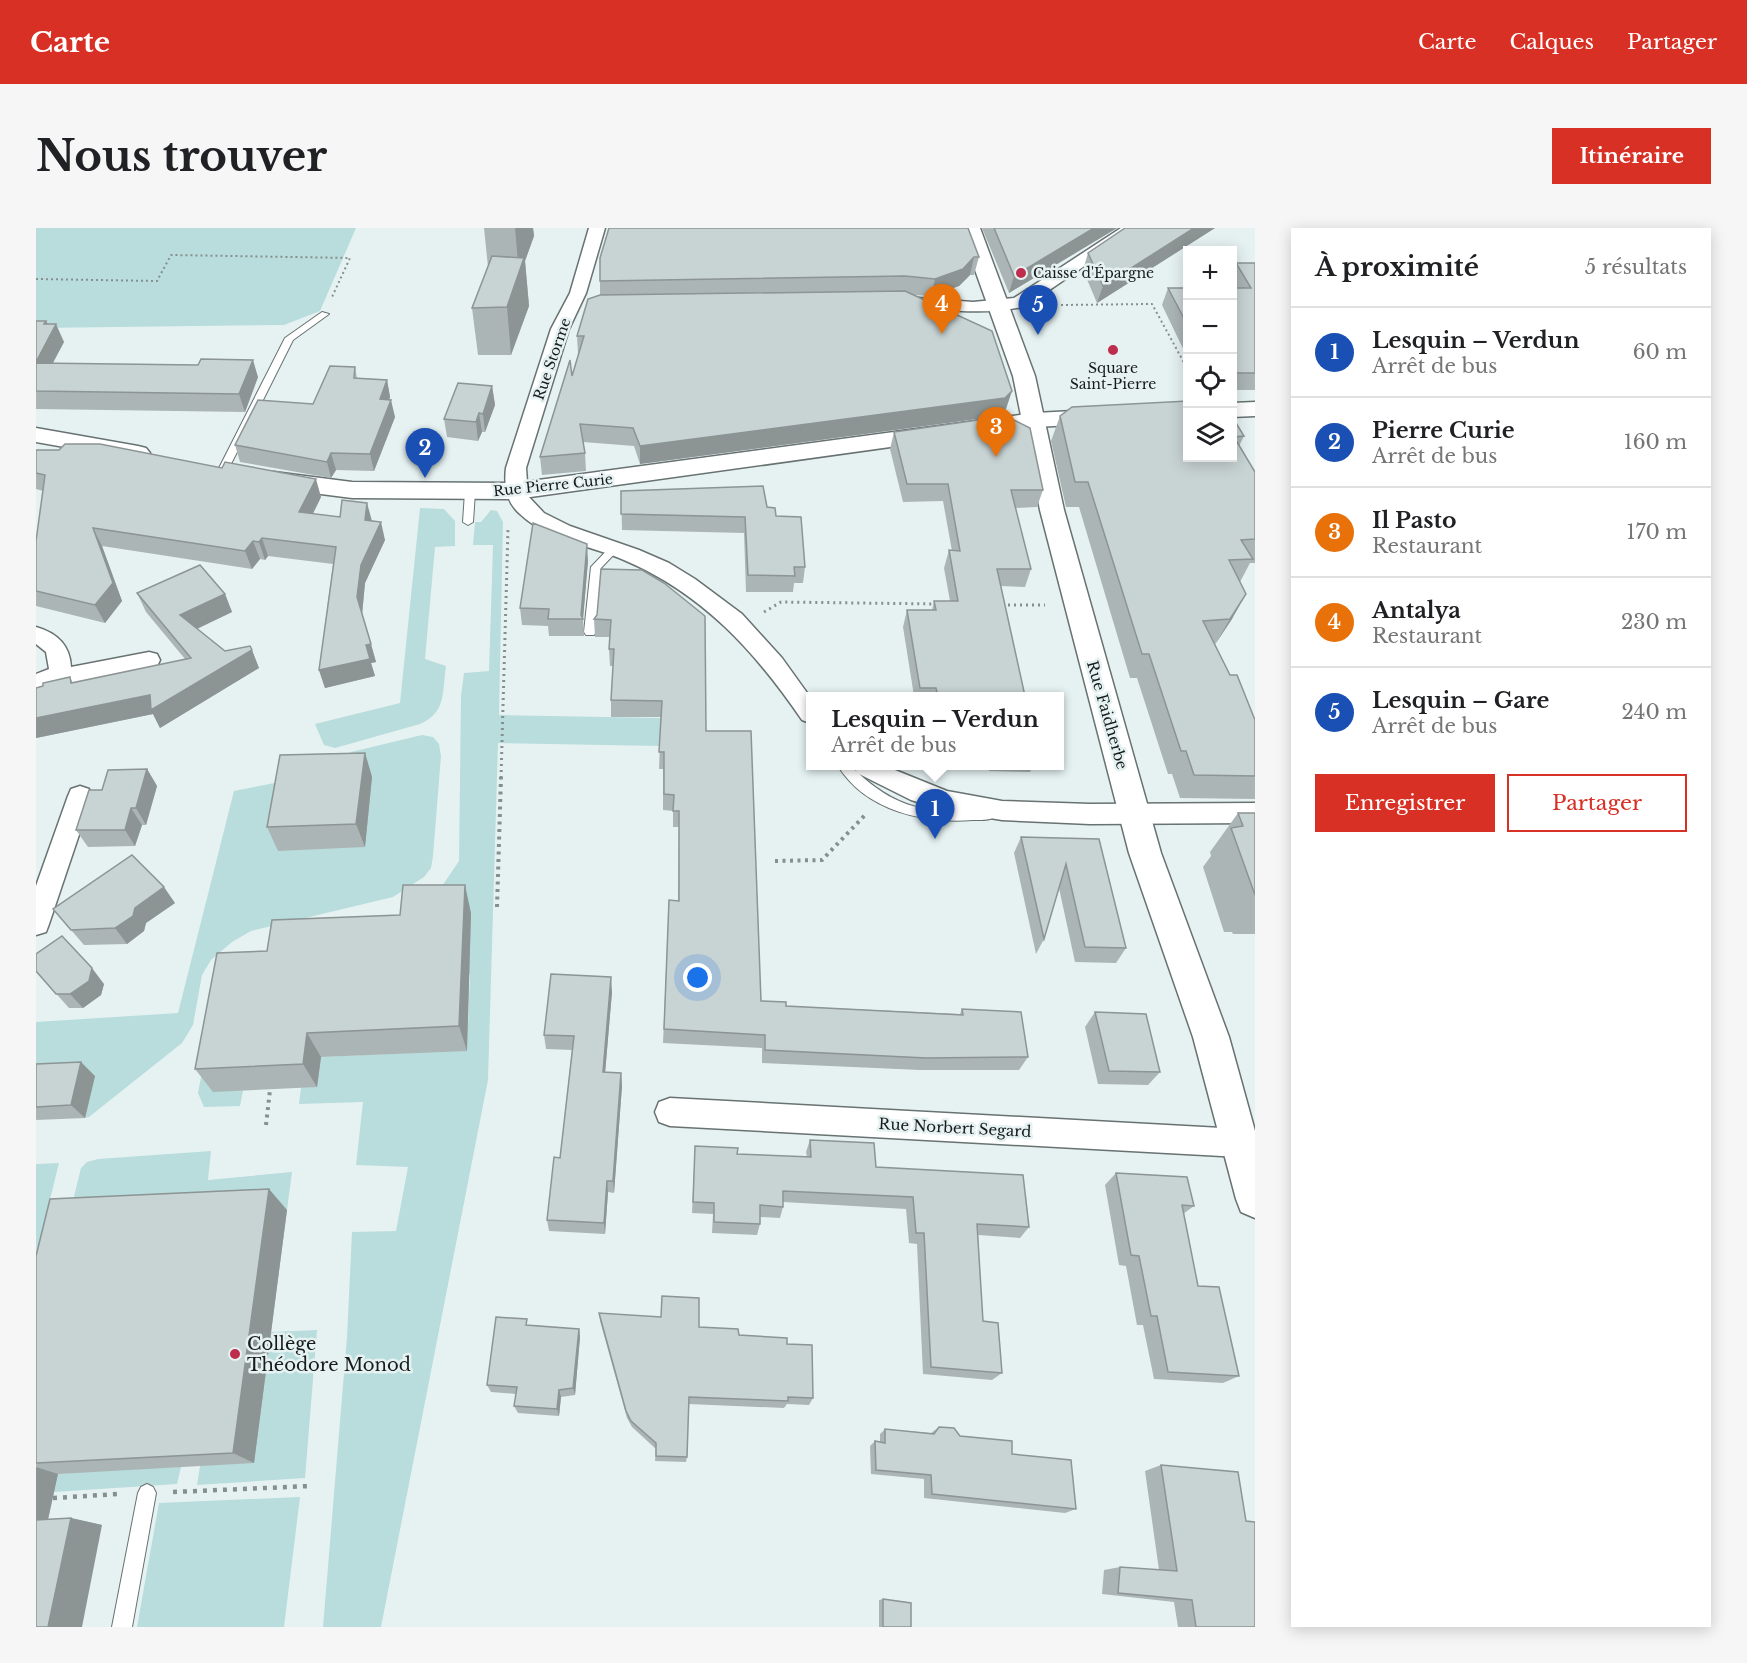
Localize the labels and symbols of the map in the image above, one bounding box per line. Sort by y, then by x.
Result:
place label: Caisse d'Épargne [1033,264,1154,282]
marker: Caisse d'Épargne [1014,266,1028,280]
pin: 4 [922,285,962,334]
pin: 5 [1018,285,1058,335]
street label: Rue Storme [530,316,574,402]
marker: Square Saint-Pierre [1106,343,1120,357]
place label: Square Saint-Pierre [1070,359,1156,393]
pin: 3 [976,408,1016,457]
pin: 2 [406,428,444,478]
street label: Rue Pierre Curie [492,470,614,500]
street label: Rue Faidherbe [1083,658,1132,771]
pin: 1 [916,790,954,839]
your location [683,963,712,992]
street label: Rue Norbert Segard [878,1114,1032,1141]
place label: Collège Théodore Monod [247,1333,411,1376]
marker: Collège Théodore Monod [228,1347,242,1361]

